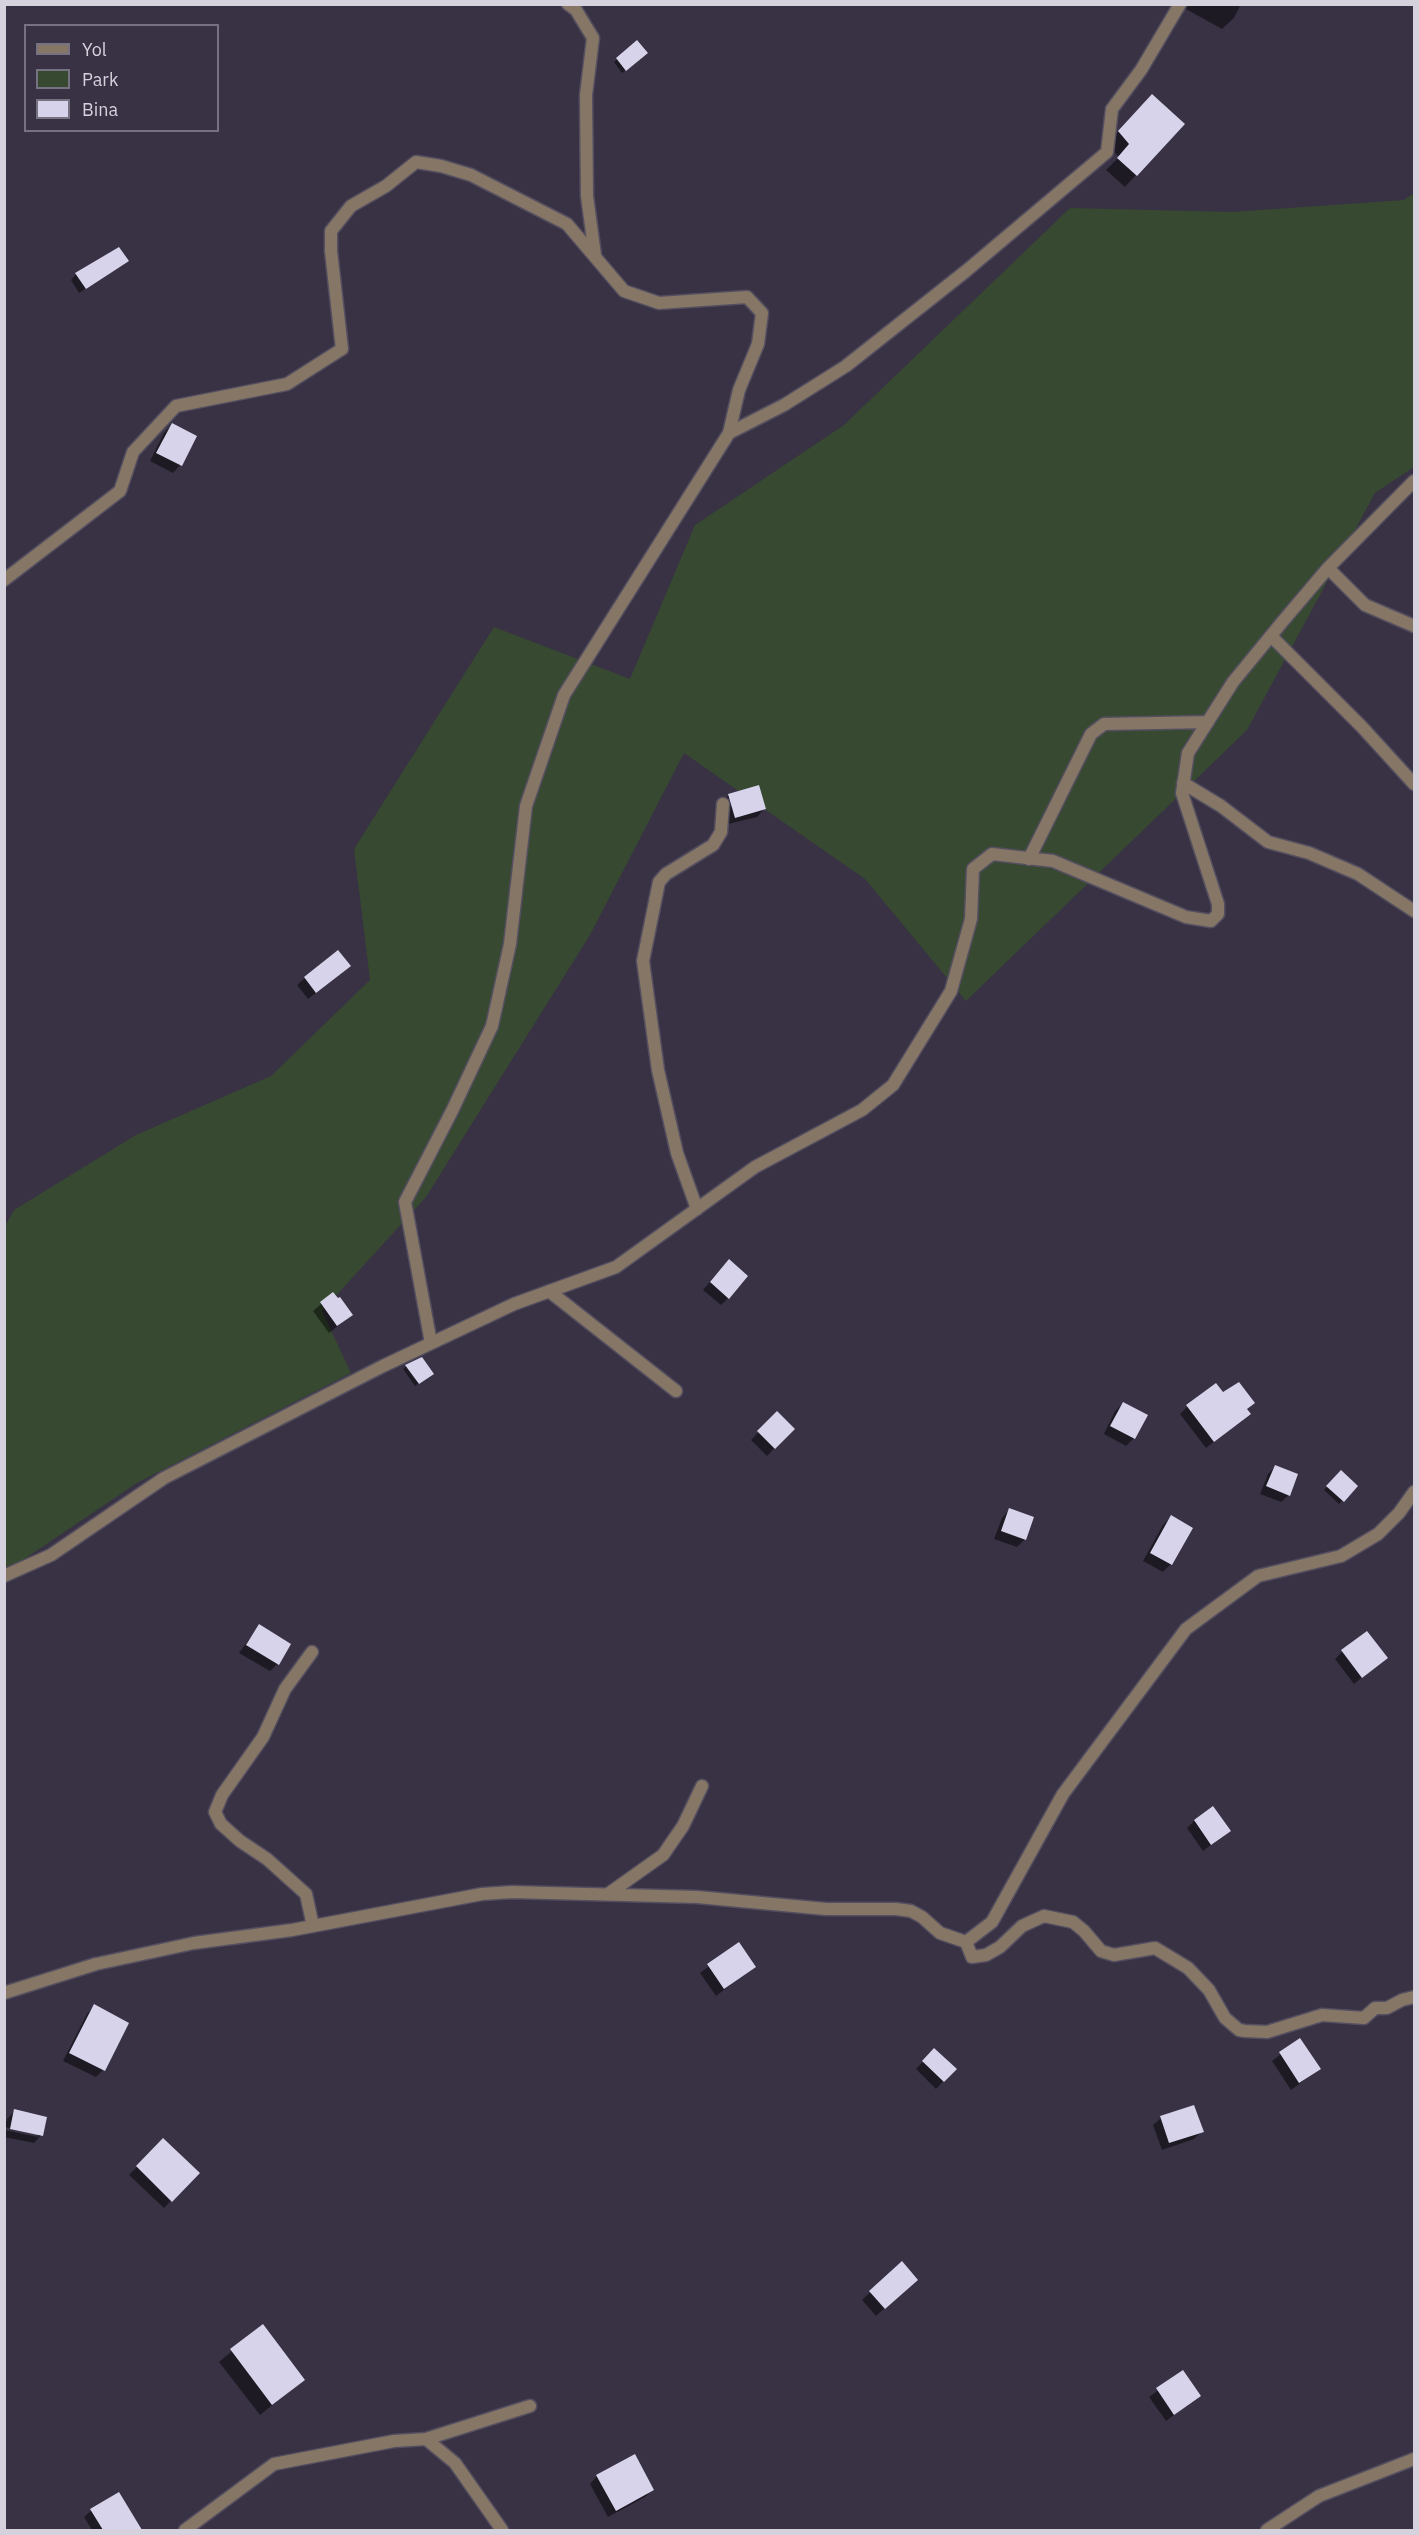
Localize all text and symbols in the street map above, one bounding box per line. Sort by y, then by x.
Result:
legend [24,24,219,132]
text: Yol [82,38,107,61]
text: Park [82,68,118,91]
text: Bina [82,98,118,121]

